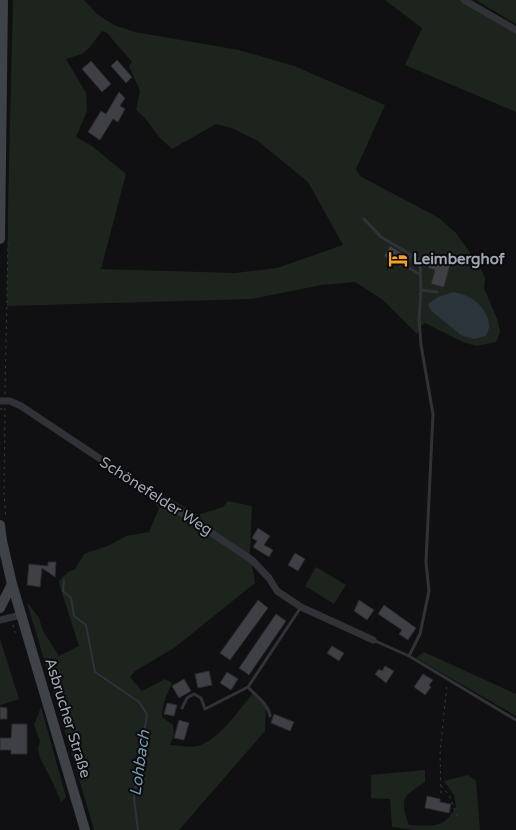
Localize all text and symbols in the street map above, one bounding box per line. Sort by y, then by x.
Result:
hotel icon: Leimberghof [387,248,409,270]
place label: Leimberghof [413,250,505,269]
street label: Schönefelder Weg [96,453,216,539]
street label: Asbrucher Straße [41,656,95,780]
water label: Lohbach [126,728,155,797]

